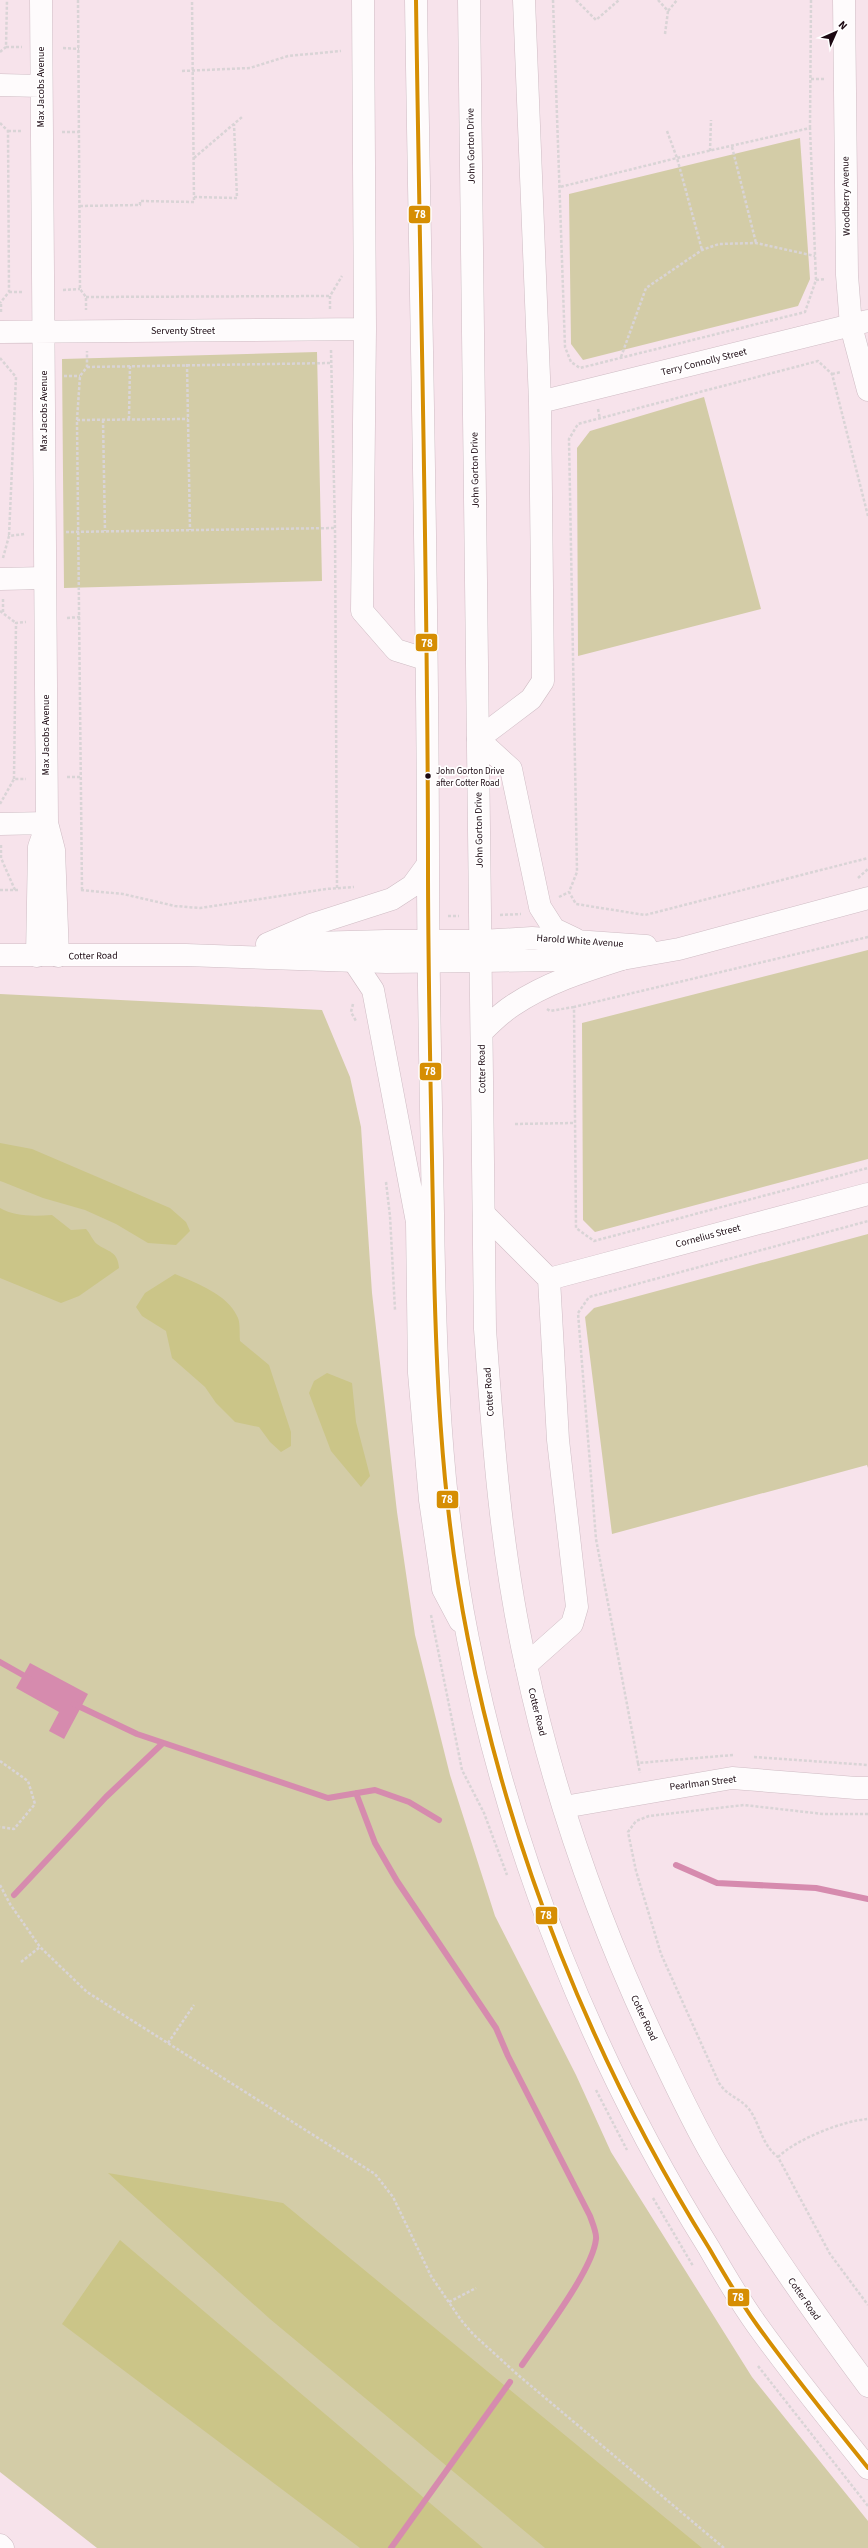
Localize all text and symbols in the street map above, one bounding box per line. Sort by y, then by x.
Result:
north arrow [816,12,856,52]
text: N [835,17,851,33]
street label: Max Jacobs Avenue [34,47,48,127]
street label: John Gorton Drive [463,108,479,184]
street label: Woodberry Avenue [838,156,854,236]
line badge: 78 [408,205,431,224]
text: 78 [414,207,426,222]
street label: Serventy Street [151,324,216,338]
street label: Terry Connolly Street [660,344,749,379]
street label: Max Jacobs Avenue [37,371,51,451]
street label: John Gorton Drive [467,432,483,508]
line badge: 78 [415,633,438,652]
text: 78 [421,636,433,651]
street label: Max Jacobs Avenue [39,695,53,775]
place label: John Gorton Drive after Cotter Road [436,765,505,790]
marker: John Gorton Drive after Cotter Road [423,771,433,781]
street label: John Gorton Drive [471,792,487,868]
street label: Harold White Avenue [536,931,624,951]
street label: Cotter Road [68,949,118,963]
street label: Cotter Road [475,1044,489,1094]
line badge: 78 [419,1062,442,1081]
text: 78 [424,1064,436,1079]
street label: Cornelius Street [674,1220,743,1251]
street label: Cotter Road [480,1367,498,1417]
line badge: 78 [436,1490,459,1509]
text: 78 [441,1492,453,1507]
street label: Cotter Road [524,1686,550,1738]
street label: Pearlman Street [669,1772,738,1794]
line badge: 78 [535,1906,558,1925]
text: 78 [540,1908,552,1923]
street label: Cotter Road [627,1993,661,2043]
street label: Cotter Road [784,2275,824,2323]
line badge: 78 [727,2288,750,2307]
text: 78 [732,2290,744,2305]

